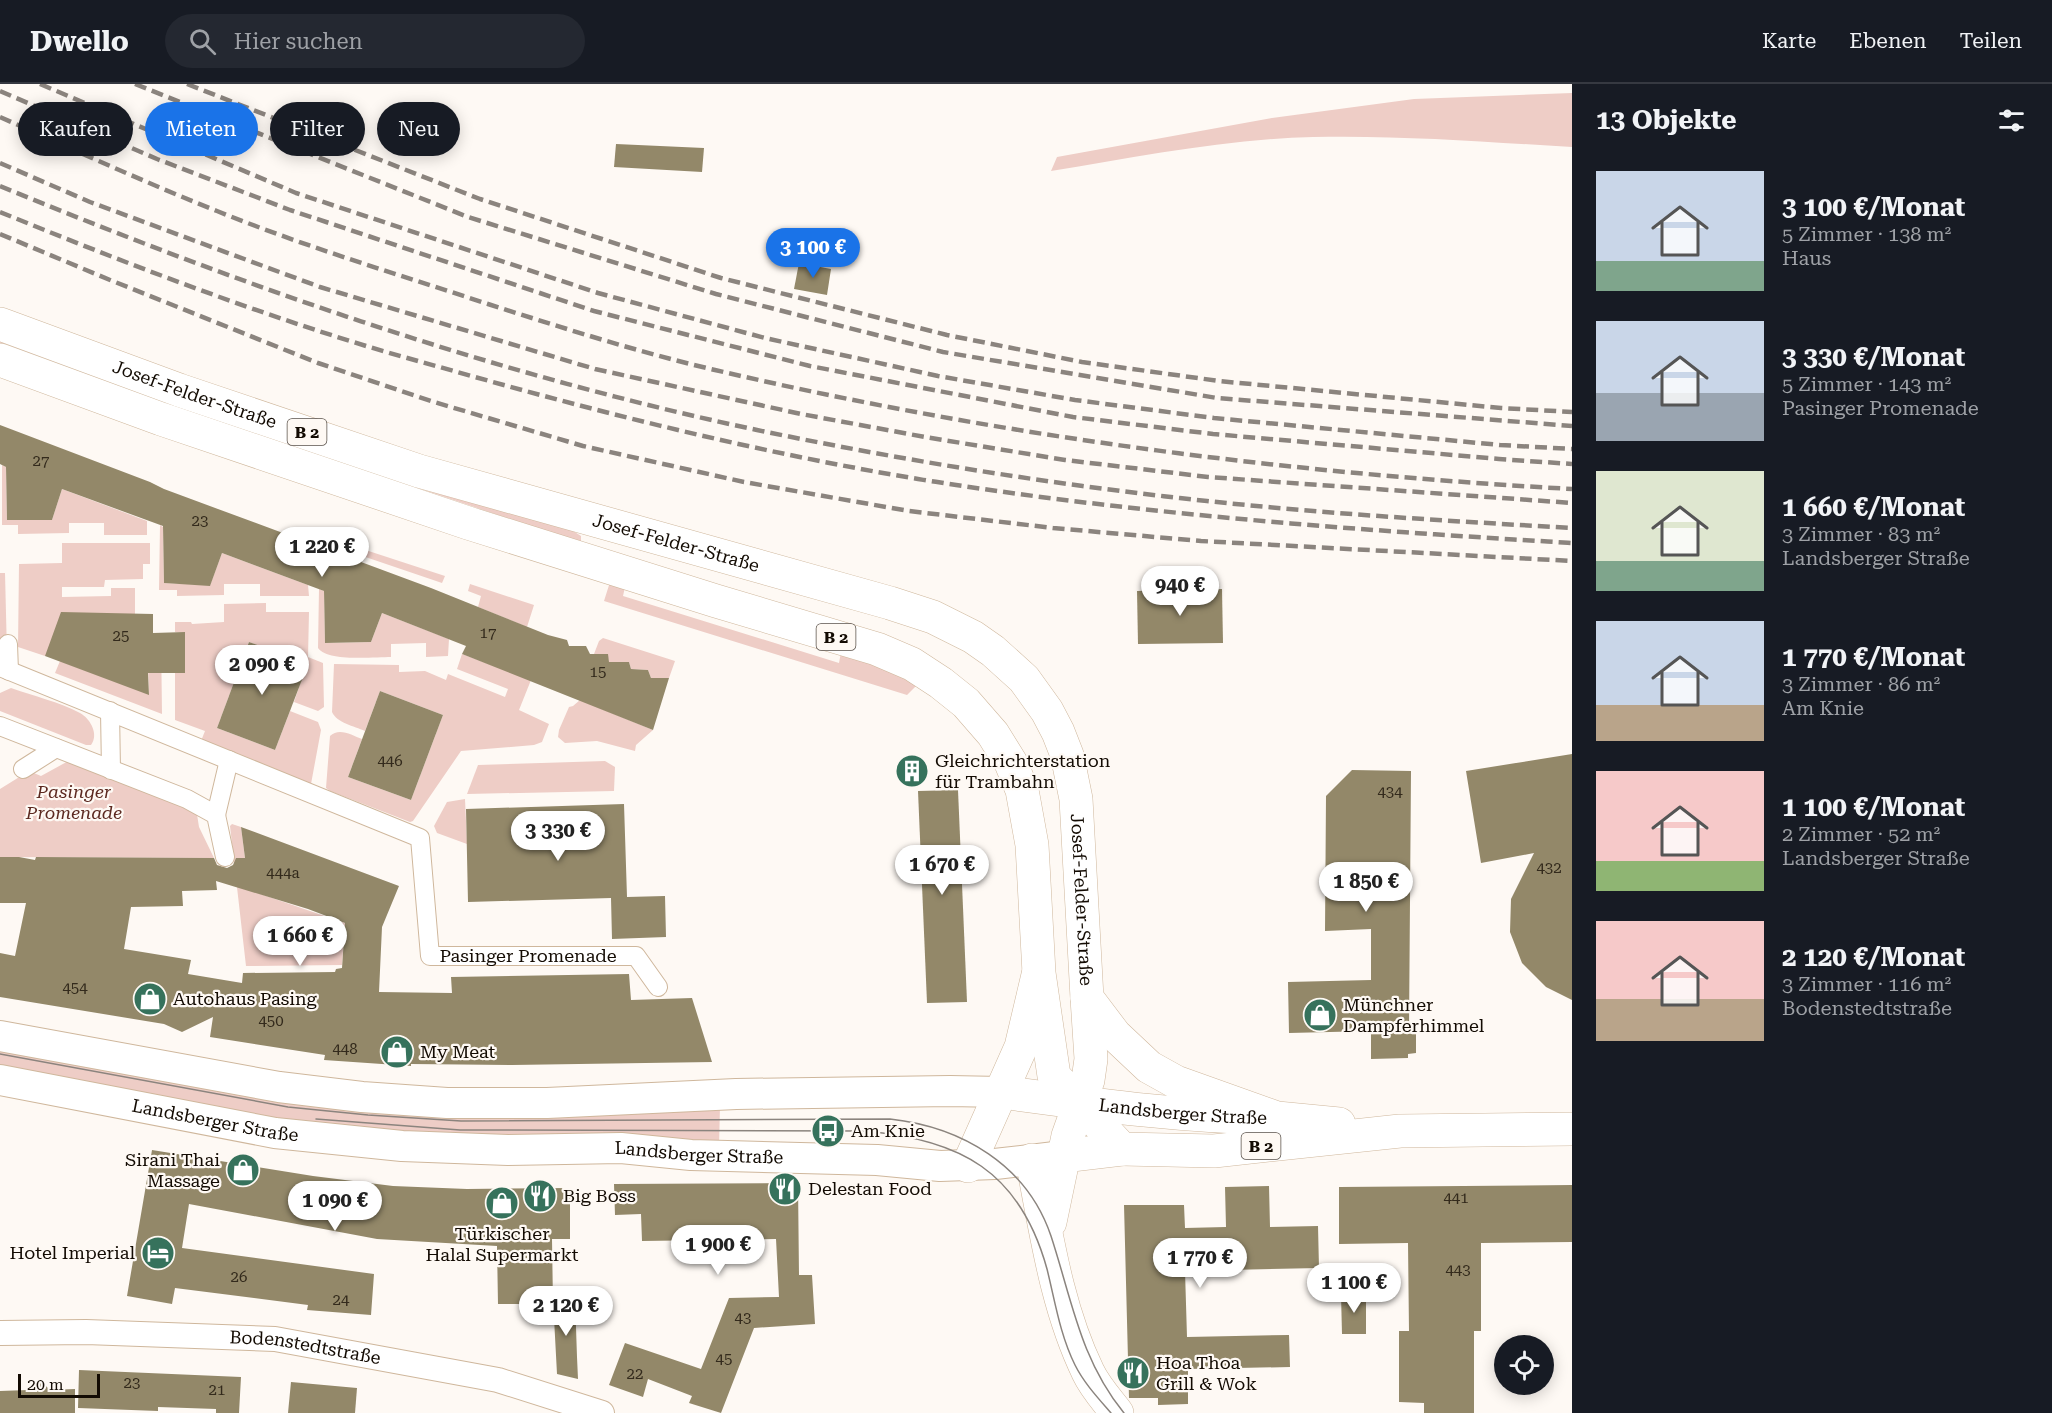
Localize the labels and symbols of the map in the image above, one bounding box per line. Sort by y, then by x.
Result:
pin: 3 100 € [758,228,868,279]
street label: Josef-Felder-Straße [110,355,280,432]
road number: B 2 [288,419,326,445]
house number: 27 [33,452,49,470]
street label: Josef-Felder-Straße [590,509,762,576]
house number: 23 [192,512,208,530]
pin: 1 220 € [267,527,377,578]
pin: 940 € [1138,566,1222,617]
house number: 17 [480,624,496,642]
road number: B 2 [816,624,856,650]
house number: 25 [113,627,129,645]
pin: 2 090 € [207,645,317,696]
house number: 15 [590,663,606,681]
place label: Gleichrichterstation für Trambahn [935,750,1111,792]
house number: 446 [377,752,403,770]
building icon: Gleichrichterstation für Trambahn [894,753,930,789]
park label: Pasinger Promenade [25,781,122,823]
house number: 434 [1377,783,1403,801]
pin: 3 330 € [503,811,613,862]
street label: Josef-Felder-Straße [1067,813,1097,986]
pin: 1 670 € [887,845,997,896]
house number: 432 [1536,859,1562,877]
pin: 1 850 € [1311,862,1421,913]
house number: 444a [266,864,300,882]
pin: 1 660 € [245,916,355,967]
street label: Pasinger Promenade [439,945,617,966]
house number: 454 [62,979,88,997]
shop icon: Autohaus Pasing [132,981,168,1017]
place label: Autohaus Pasing [173,988,318,1009]
place label: Münchner Dampferhimmel [1343,994,1485,1036]
shop icon: Münchner Dampferhimmel [1302,997,1338,1033]
house number: 450 [258,1012,284,1030]
shop icon: My Meat [379,1034,415,1070]
house number: 448 [332,1040,358,1058]
place label: My Meat [420,1041,496,1062]
street label: Landsberger Straße [1097,1094,1267,1128]
street label: Landsberger Straße [130,1095,300,1145]
bus stop icon: Am Knie [810,1113,846,1149]
place label: Am Knie [851,1120,925,1141]
road number: B 2 [1242,1133,1280,1159]
street label: Landsberger Straße [614,1137,784,1167]
place label: Sirani Thai Massage [125,1149,220,1191]
shop icon: Sirani Thai Massage [225,1152,261,1188]
restaurant icon: Delestan Food [767,1171,803,1207]
restaurant icon: Big Boss [522,1178,558,1214]
place label: Delestan Food [808,1178,932,1199]
pin: 1 090 € [280,1181,390,1232]
shop icon: Türkischer Halal Supermarkt [484,1185,520,1221]
place label: Big Boss [563,1185,636,1206]
house number: 441 [1443,1189,1469,1207]
place label: Türkischer Halal Supermarkt [425,1223,579,1265]
pin: 1 900 € [663,1225,773,1276]
hotel icon: Hotel Imperial [140,1235,176,1271]
pin: 1 770 € [1145,1238,1255,1289]
place label: Hotel Imperial [10,1242,135,1263]
house number: 443 [1445,1261,1471,1279]
pin: 1 100 € [1299,1263,1409,1314]
house number: 26 [231,1268,247,1286]
pin: 2 120 € [511,1286,621,1337]
house number: 24 [333,1291,350,1309]
house number: 43 [735,1309,751,1327]
street label: Bodenstedtstraße [229,1326,383,1368]
house number: 45 [716,1350,732,1368]
place label: Hoa Thoa Grill & Wok [1156,1352,1257,1394]
restaurant icon: Hoa Thoa Grill & Wok [1115,1355,1151,1391]
house number: 22 [627,1365,643,1383]
scale bar [18,1371,100,1398]
house number: 23 [124,1374,140,1392]
house number: 21 [209,1381,225,1399]

